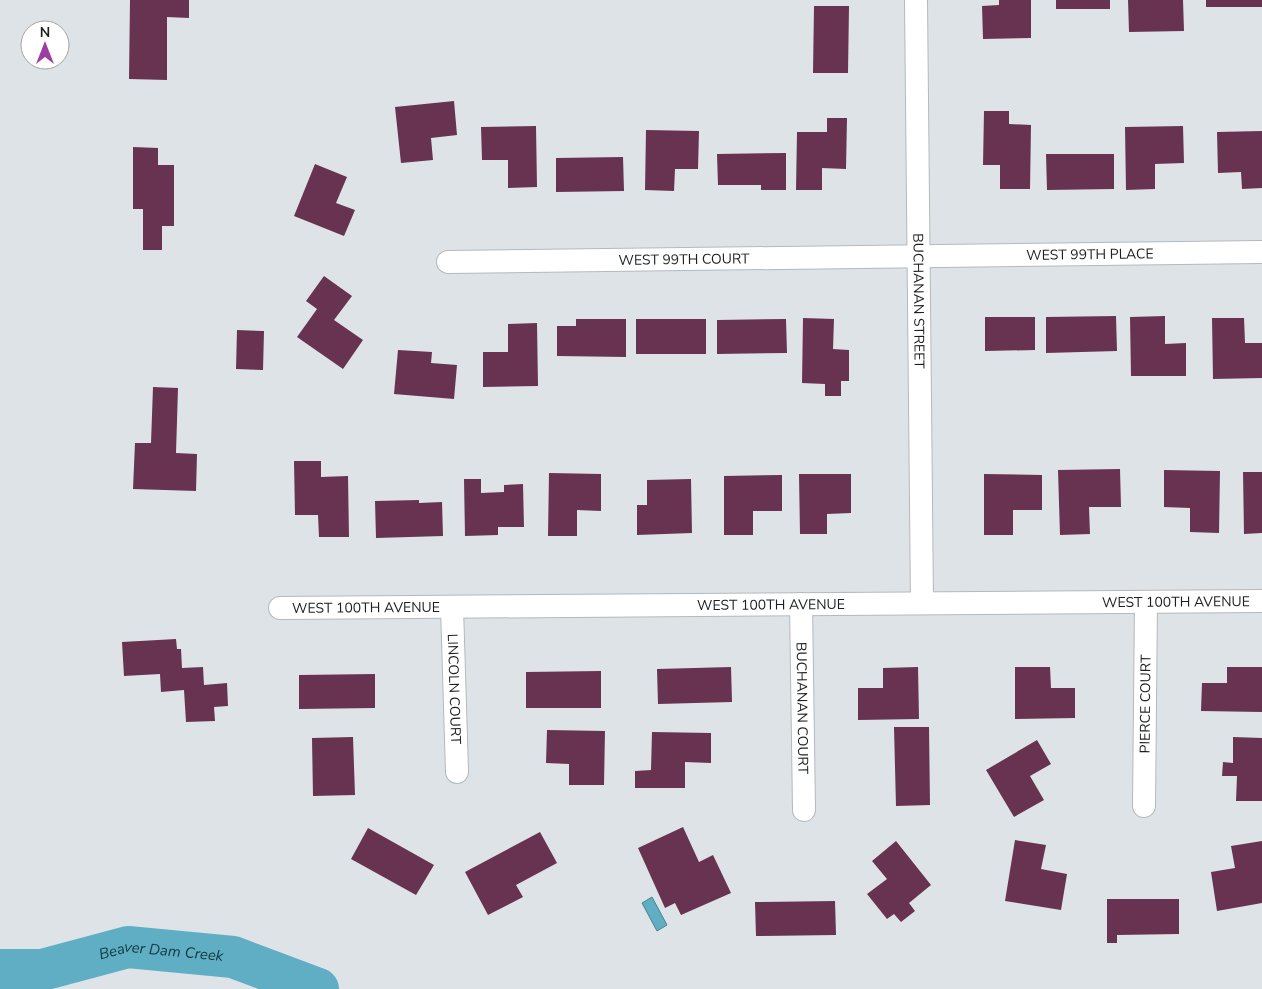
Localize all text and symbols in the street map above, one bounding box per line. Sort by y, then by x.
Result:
north arrow [20,20,70,70]
text: N [40,23,50,42]
street label: BUCHANAN STREET [909,233,929,369]
street label: WEST 99TH PLACE [1026,244,1154,264]
street label: WEST 99TH COURT [618,249,750,269]
street label: WEST 100TH AVENUE [1102,592,1250,612]
street label: WEST 100TH AVENUE [697,594,845,615]
street label: WEST 100TH AVENUE [292,597,440,617]
street label: LINCOLN COURT [443,633,466,745]
street label: BUCHANAN COURT [792,642,813,775]
street label: PIERCE COURT [1135,654,1155,753]
water label: Beaver Dam Creek [97,937,225,966]

